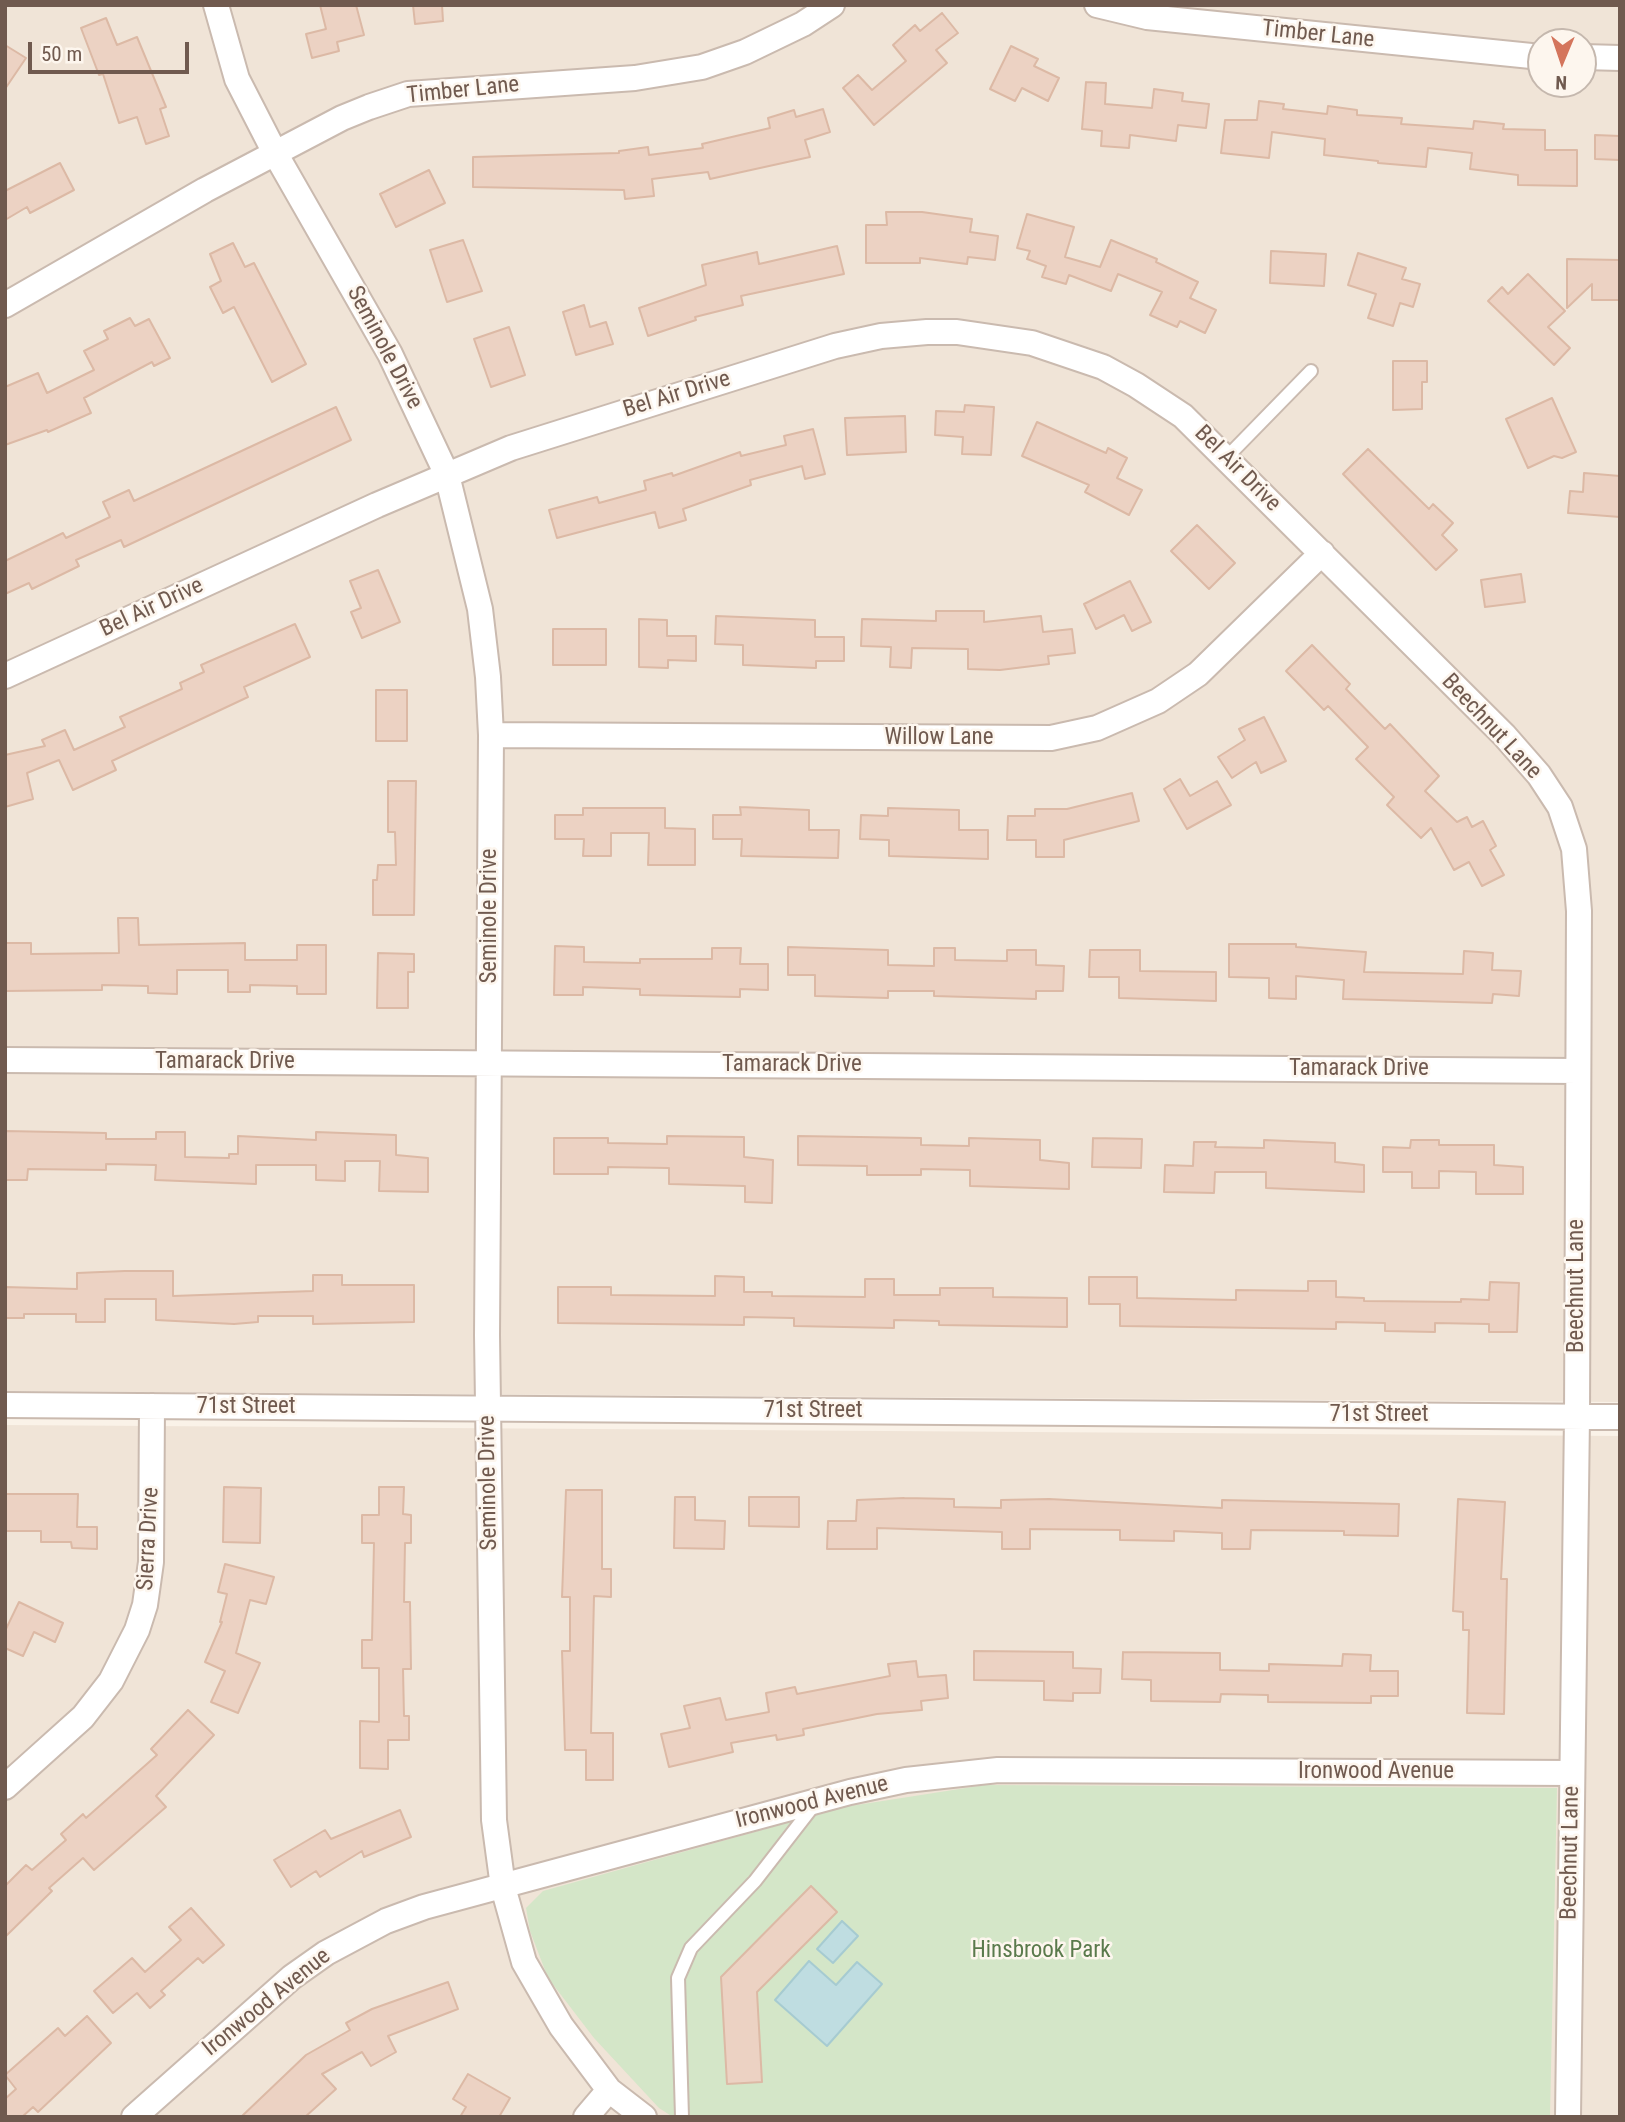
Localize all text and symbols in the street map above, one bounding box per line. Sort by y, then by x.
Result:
street label: Timber Lane [1260,15,1376,55]
scale bar [32,28,192,72]
north arrow [1527,28,1597,98]
text: 50 m [41,42,82,66]
street label: Timber Lane [405,71,521,111]
text: N [1555,71,1568,94]
street label: Seminole Drive [340,282,428,414]
street label: Bel Air Drive [620,366,734,424]
street label: Bel Air Drive [1188,420,1286,518]
street label: Bel Air Drive [96,572,208,644]
street label: Beechnut Lane [1435,669,1547,785]
street label: Willow Lane [884,724,994,752]
street label: Seminole Drive [476,848,504,984]
street label: Tamarack Drive [155,1048,295,1076]
street label: Tamarack Drive [722,1051,862,1079]
street label: Tamarack Drive [1289,1055,1429,1083]
street label: Beechnut Lane [1563,1219,1591,1353]
street label: 71st Street [196,1393,296,1421]
street label: 71st Street [763,1397,863,1425]
street label: 71st Street [1329,1401,1429,1429]
street label: Seminole Drive [474,1415,504,1551]
street label: Sierra Drive [133,1486,165,1592]
street label: Ironwood Avenue [1298,1758,1454,1786]
street label: Ironwood Avenue [733,1771,891,1835]
street label: Beechnut Lane [1556,1786,1586,1920]
park label: Hinsbrook Park [971,1937,1111,1965]
street label: Ironwood Avenue [198,1943,336,2063]

